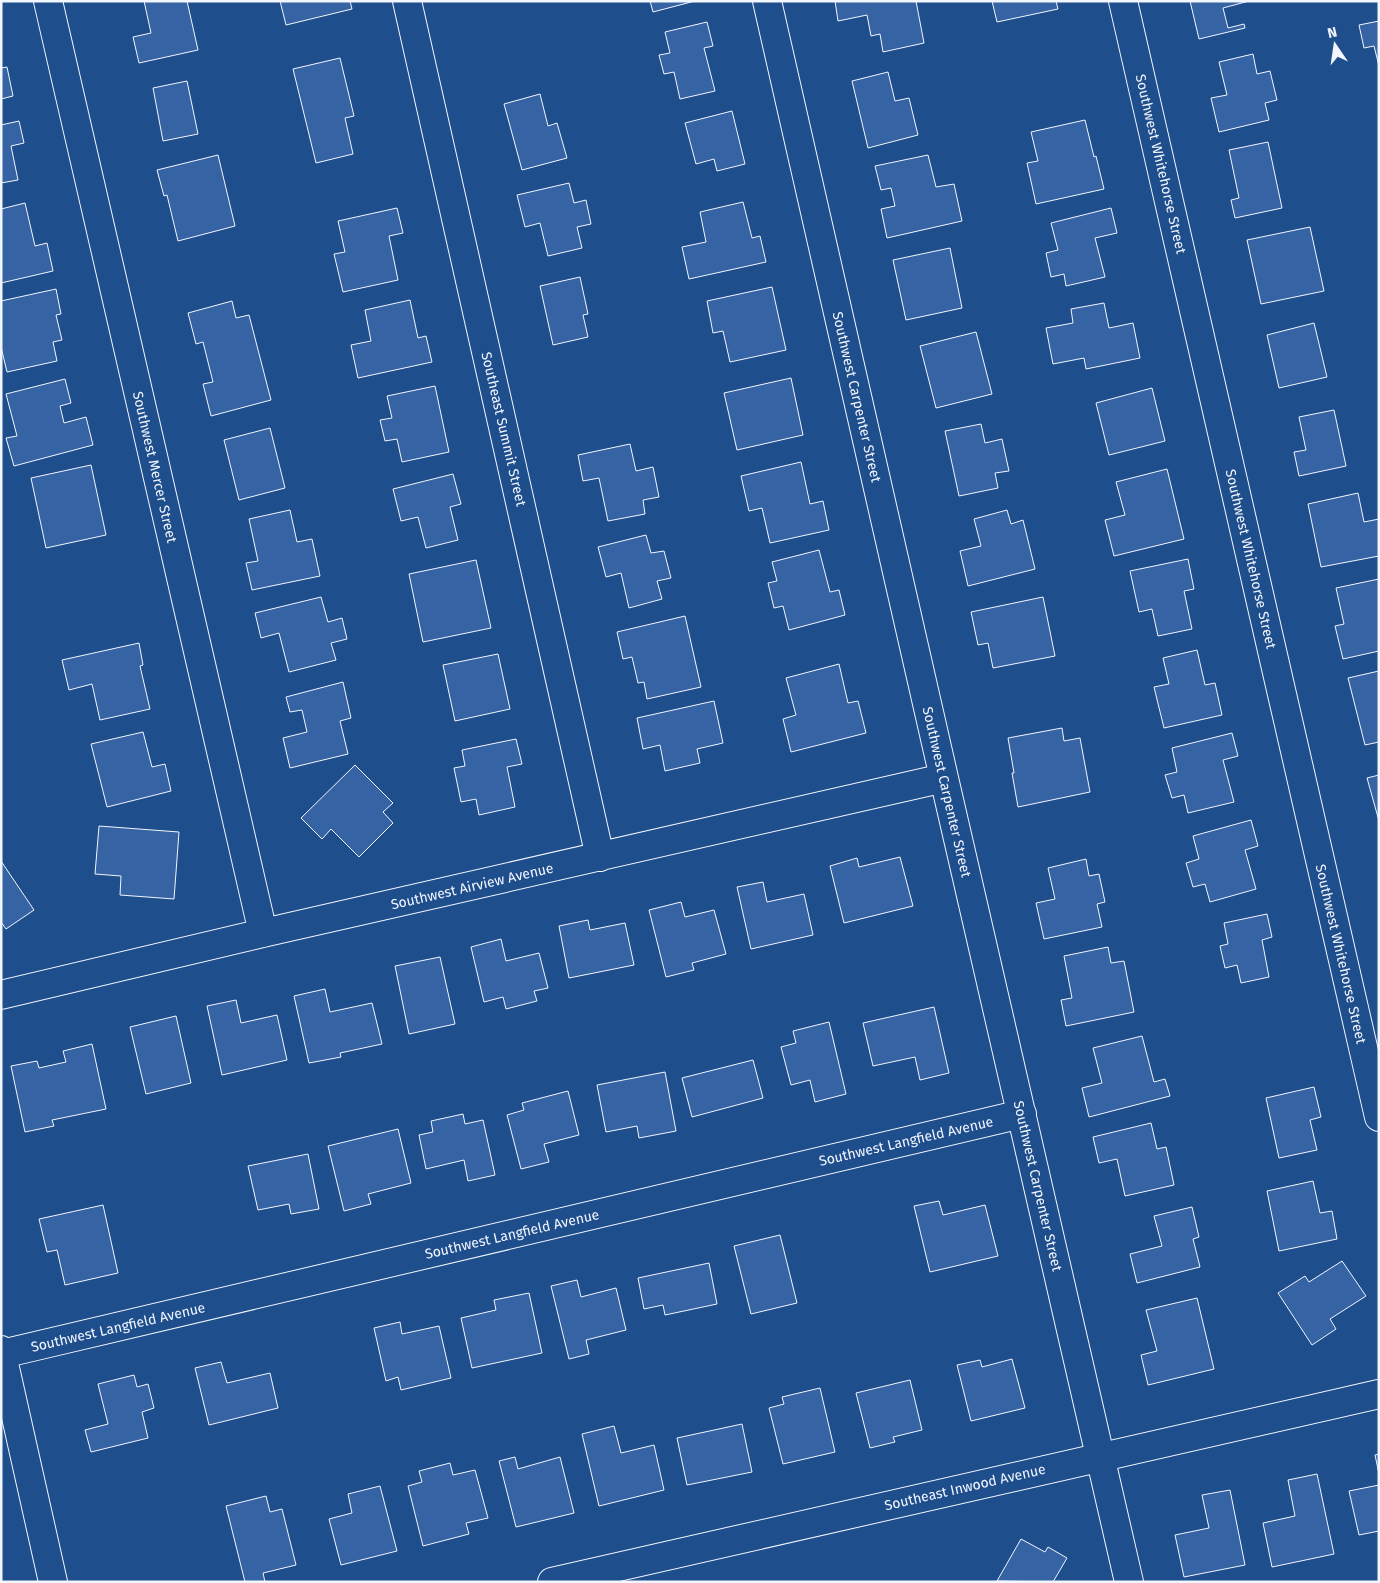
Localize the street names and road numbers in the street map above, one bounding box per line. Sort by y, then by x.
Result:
street label: Southwest Whitehorse Street [1132,73,1190,256]
street label: Southwest Carpenter Street [829,310,885,485]
street label: Southeast Summit Street [477,350,530,509]
street label: Southwest Mercer Street [129,390,180,545]
street label: Southwest Whitehorse Street [1222,468,1280,651]
street label: Southwest Carpenter Street [919,705,975,880]
street label: Southwest Airview Avenue [389,860,555,913]
street label: Southwest Whitehorse Street [1312,863,1370,1046]
street label: Southwest Carpenter Street [1010,1099,1066,1274]
street label: Southwest Langfield Avenue [817,1113,995,1170]
street label: Southwest Langfield Avenue [423,1206,601,1263]
street label: Southwest Langfield Avenue [29,1299,207,1356]
street label: Southeast Inwood Avenue [883,1461,1047,1514]

